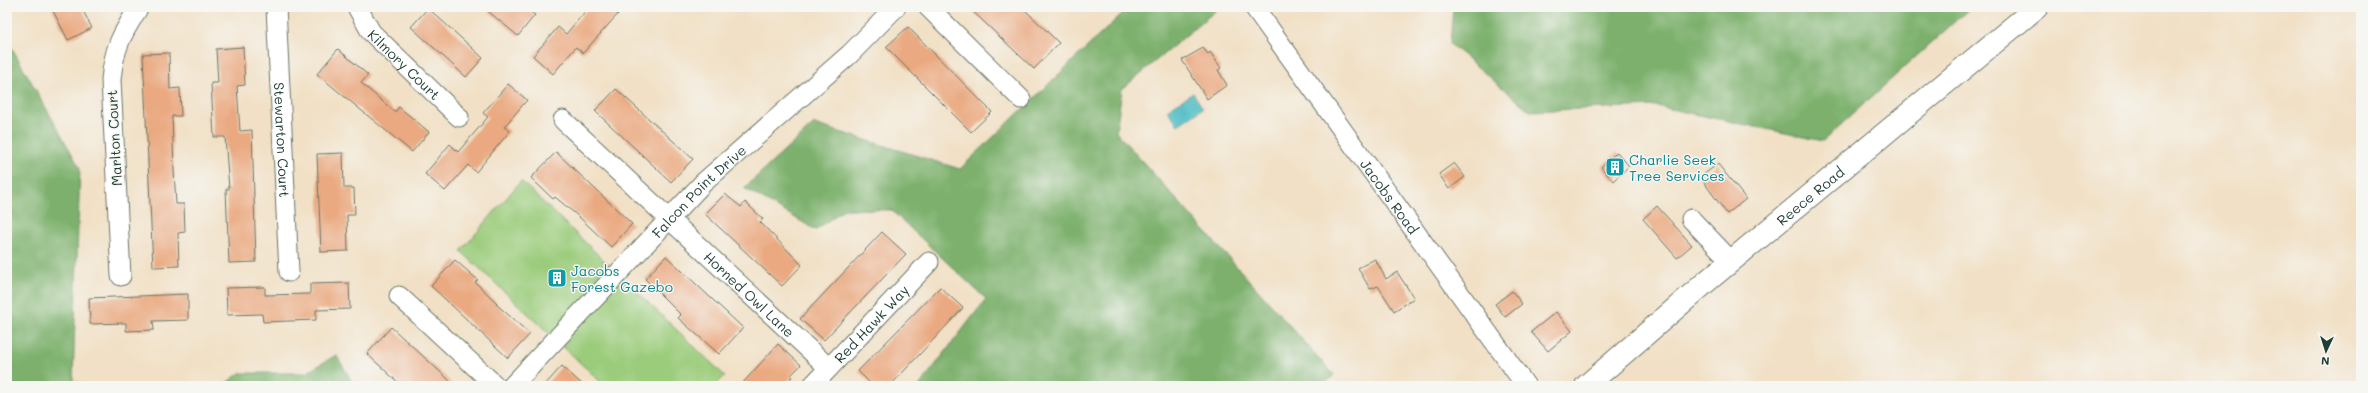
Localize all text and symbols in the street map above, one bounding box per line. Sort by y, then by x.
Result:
street label: Kilmory Court [364,25,445,104]
street label: Stewarton Court [270,82,295,198]
street label: Marlton Court [102,89,126,187]
street label: Falcon Point Drive [647,140,750,242]
place label: Charlie Seek Tree Services [1629,150,1725,185]
street label: Jacobs Road [1356,155,1423,238]
building icon: Charlie Seek Tree Services [1604,156,1626,178]
street label: Reece Road [1772,162,1848,229]
street label: Horned Owl Lane [700,247,799,341]
place label: Jacobs Forest Gazebo [571,261,673,296]
building icon: Jacobs Forest Gazebo [546,267,568,289]
street label: Red Hawk Way [829,280,913,367]
north arrow [2306,331,2346,371]
text: N [2321,354,2330,369]

